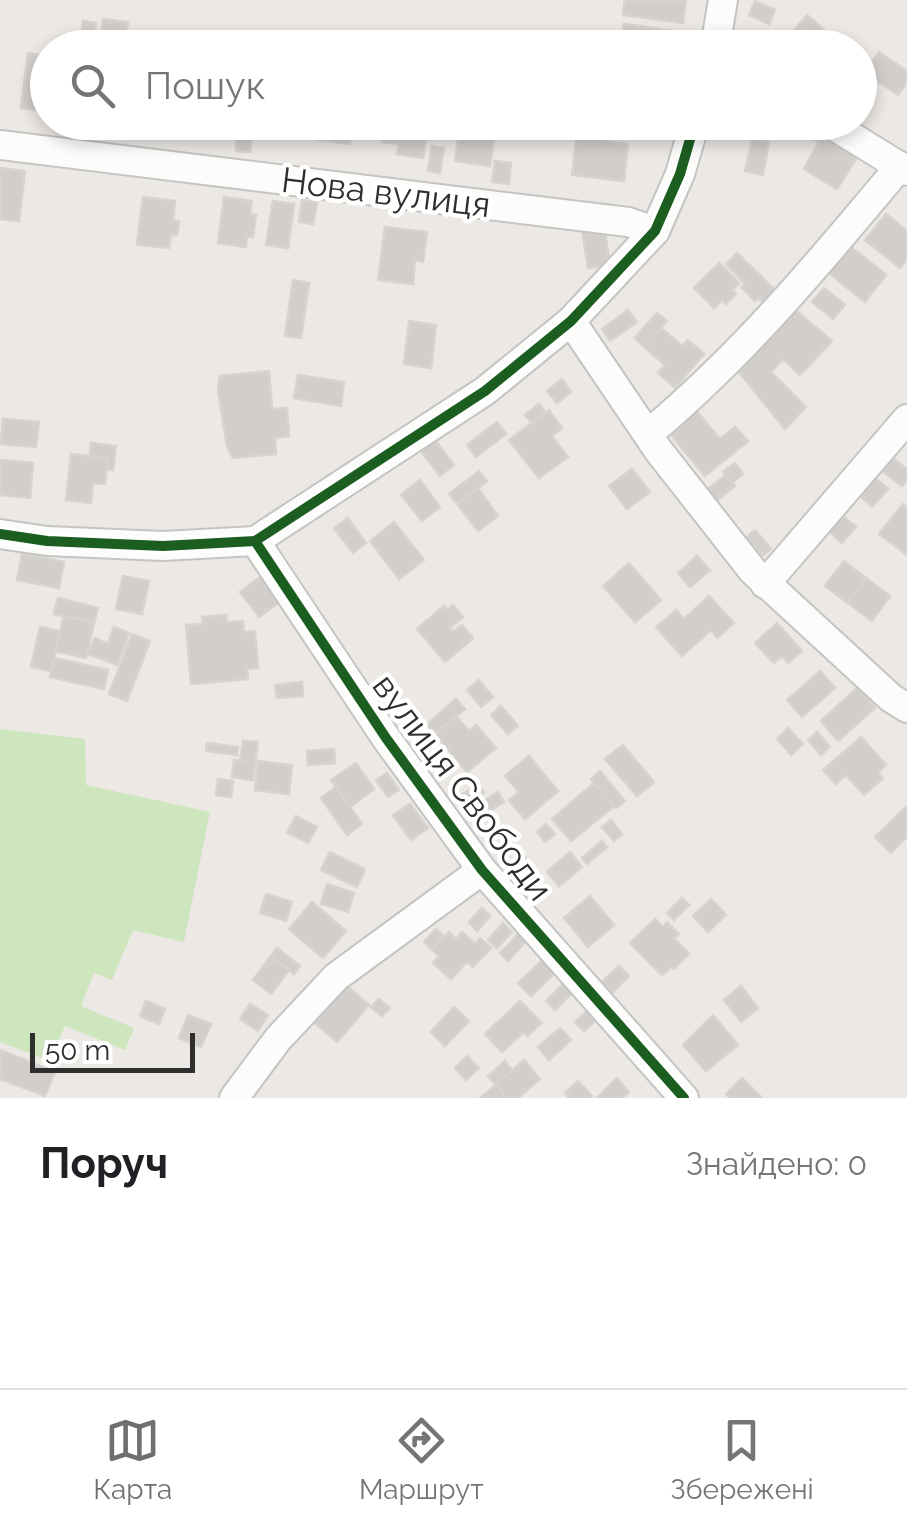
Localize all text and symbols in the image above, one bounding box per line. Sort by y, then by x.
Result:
search box [30,30,877,140]
icon: search [65,58,120,113]
text: Пошук [145,63,265,108]
street label: Нова вулиця [279,159,493,225]
street label: вулиця Свободи [365,666,561,908]
scale bar [30,1028,195,1072]
text: 50 m [45,1034,110,1067]
text: Поруч [40,1139,168,1188]
text: Знайдено: 0 [686,1145,867,1182]
tab: Карта [93,1413,172,1506]
tab: Маршрут [359,1413,484,1506]
tab: Збережені [670,1413,814,1506]

